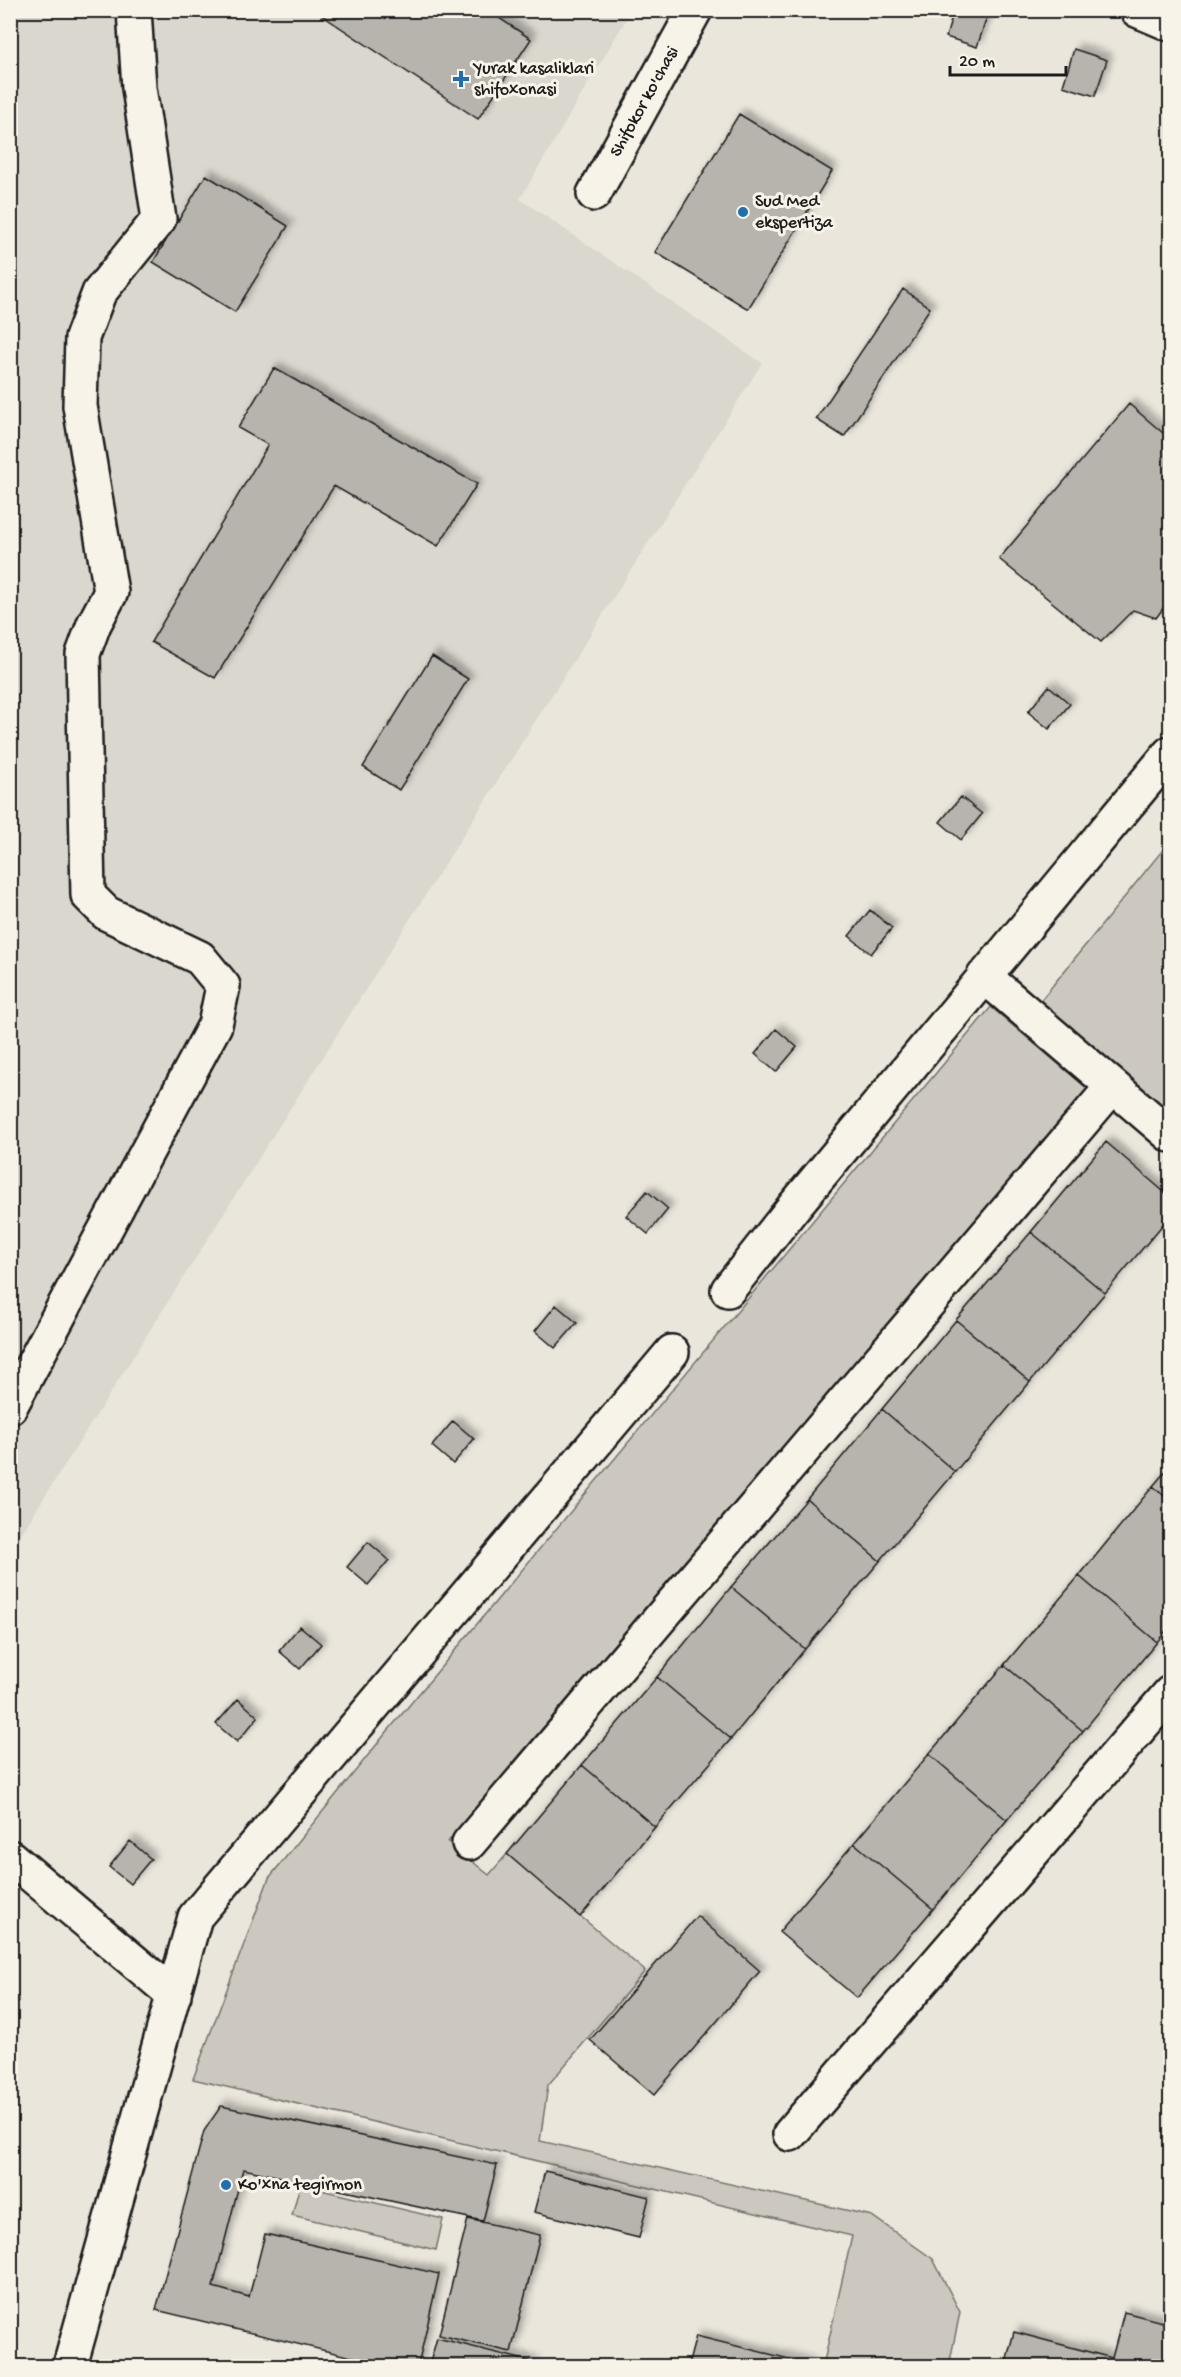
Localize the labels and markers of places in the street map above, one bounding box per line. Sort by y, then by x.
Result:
place label: Yurak kasaliklari shifoxonasi [472,59,594,101]
marker: Yurak kasaliklari shifoxonasi [452,70,470,88]
place label: Sud Med ekspertiza [755,192,834,234]
marker: Sud Med ekspertiza [736,205,750,219]
place label: Ko'xna tegirmon [238,2175,362,2196]
marker: Ko'xna tegirmon [219,2178,233,2192]

